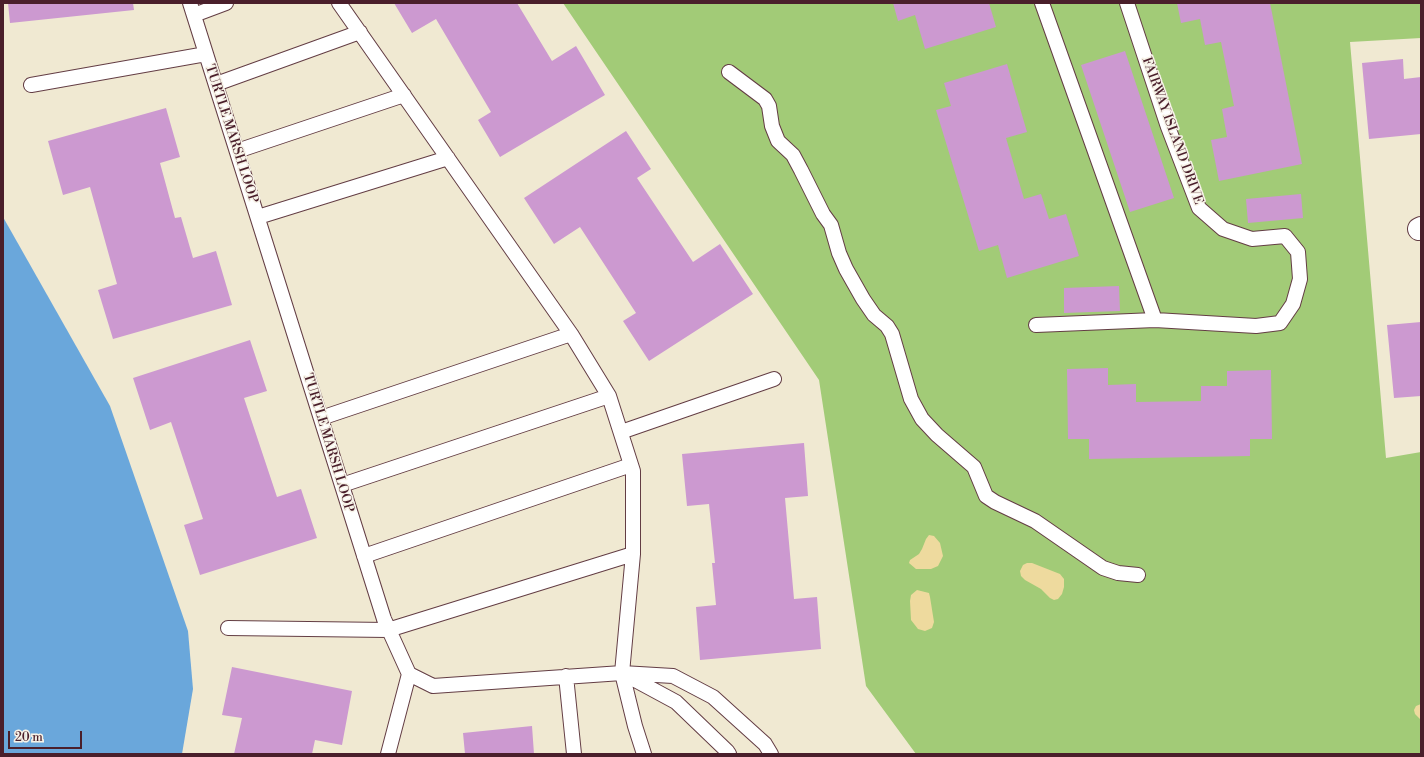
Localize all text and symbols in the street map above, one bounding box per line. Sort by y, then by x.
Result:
street label: FAIRWAY ISLAND DRIVE [1138,55,1206,207]
street label: TURTLE MARSH LOOP [201,63,261,205]
street label: TURTLE MARSH LOOP [299,371,357,515]
scale bar [10,723,84,749]
text: 20 m [15,730,43,745]

